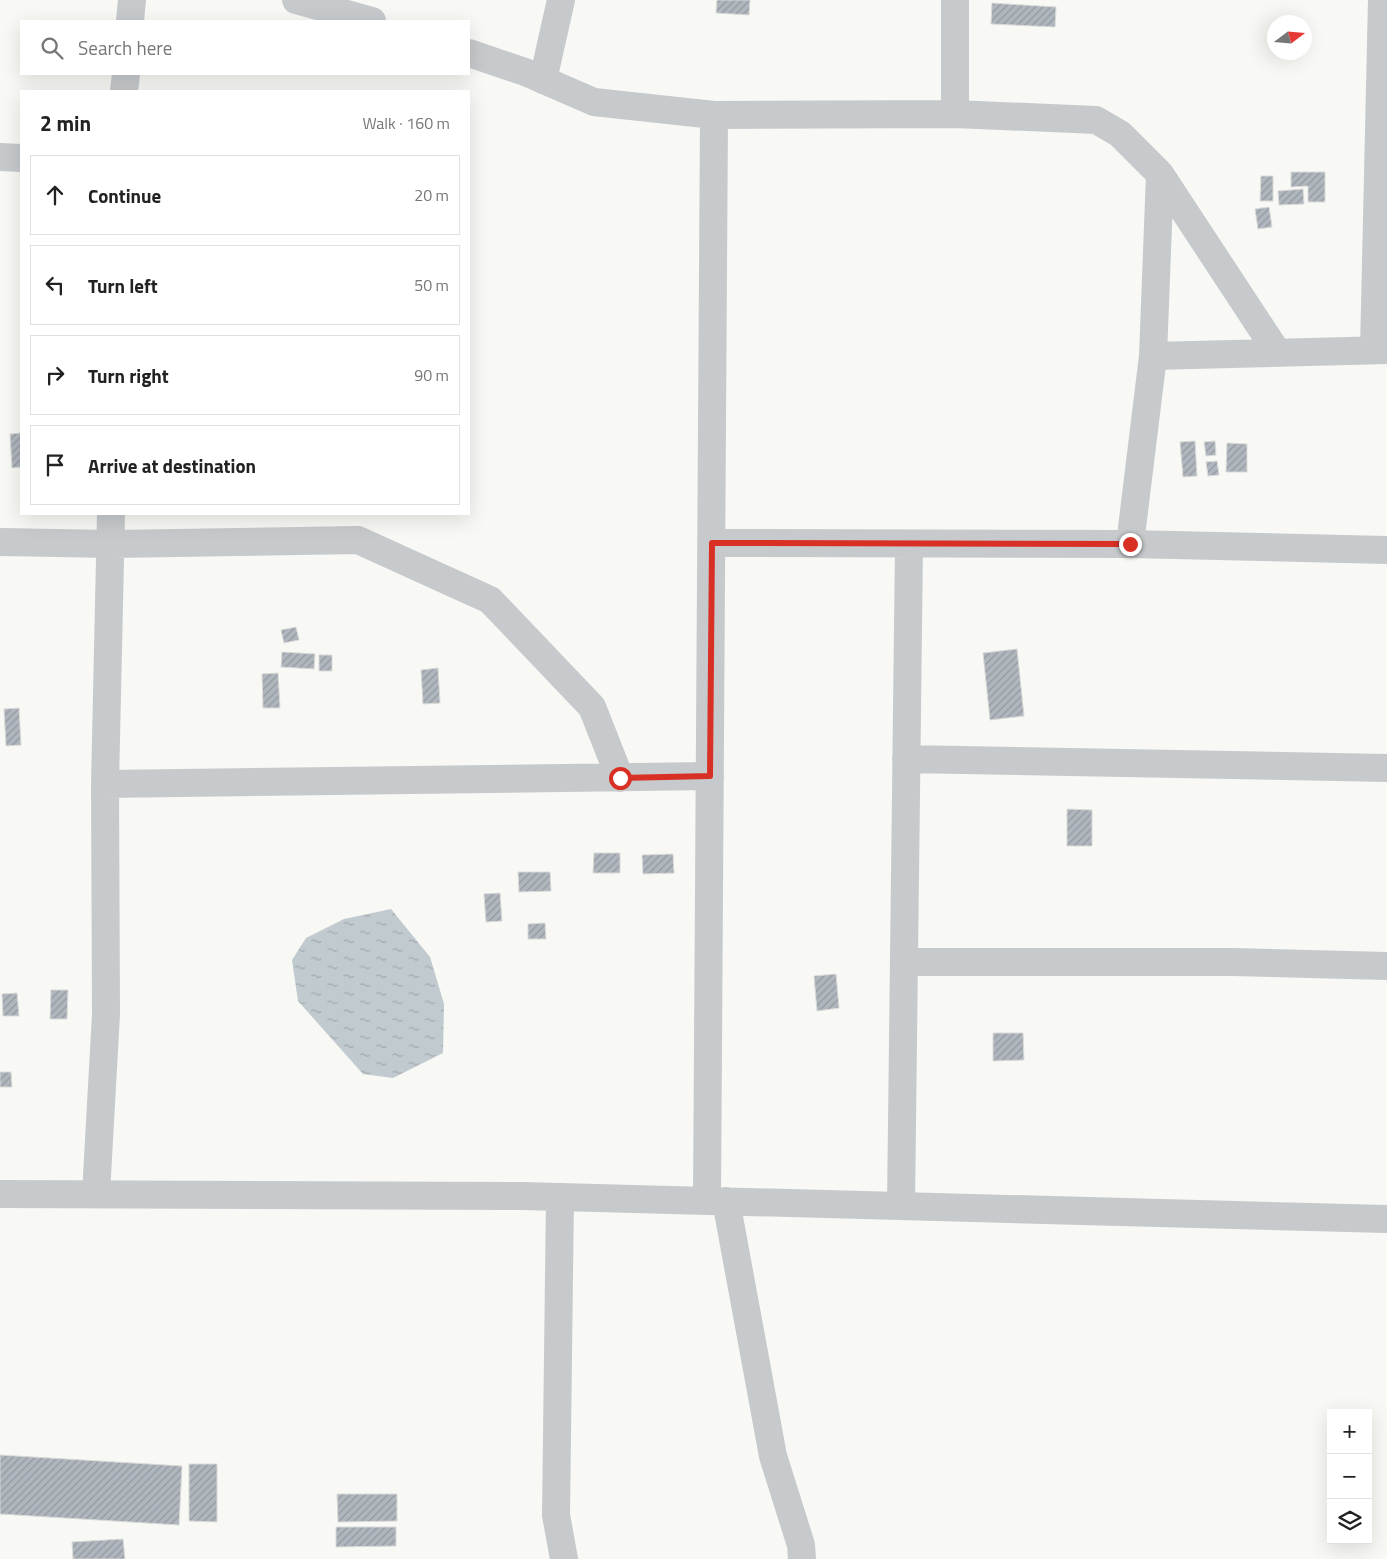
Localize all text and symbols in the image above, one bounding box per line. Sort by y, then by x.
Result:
north arrow [1267,15,1312,60]
search box [20,20,470,75]
text: Search here [78,33,172,62]
icon: search [38,34,66,62]
text: 2 min [40,107,91,139]
text: Walk · 160 m [362,111,450,135]
icon: ahead [41,181,69,209]
text: Continue [88,181,161,210]
text: 20 m [414,183,449,207]
icon: left [41,271,69,299]
text: Turn left [88,271,158,300]
text: 50 m [414,273,449,297]
icon: right [41,361,69,389]
text: Turn right [88,361,169,390]
text: 90 m [414,363,449,387]
icon: arrive [41,451,69,479]
text: Arrive at destination [88,451,256,480]
route end [1119,533,1142,556]
route start [609,767,632,790]
map controls [1327,1409,1372,1544]
button: + [1327,1409,1372,1454]
button: − [1327,1454,1372,1499]
button: layers [1327,1499,1372,1544]

